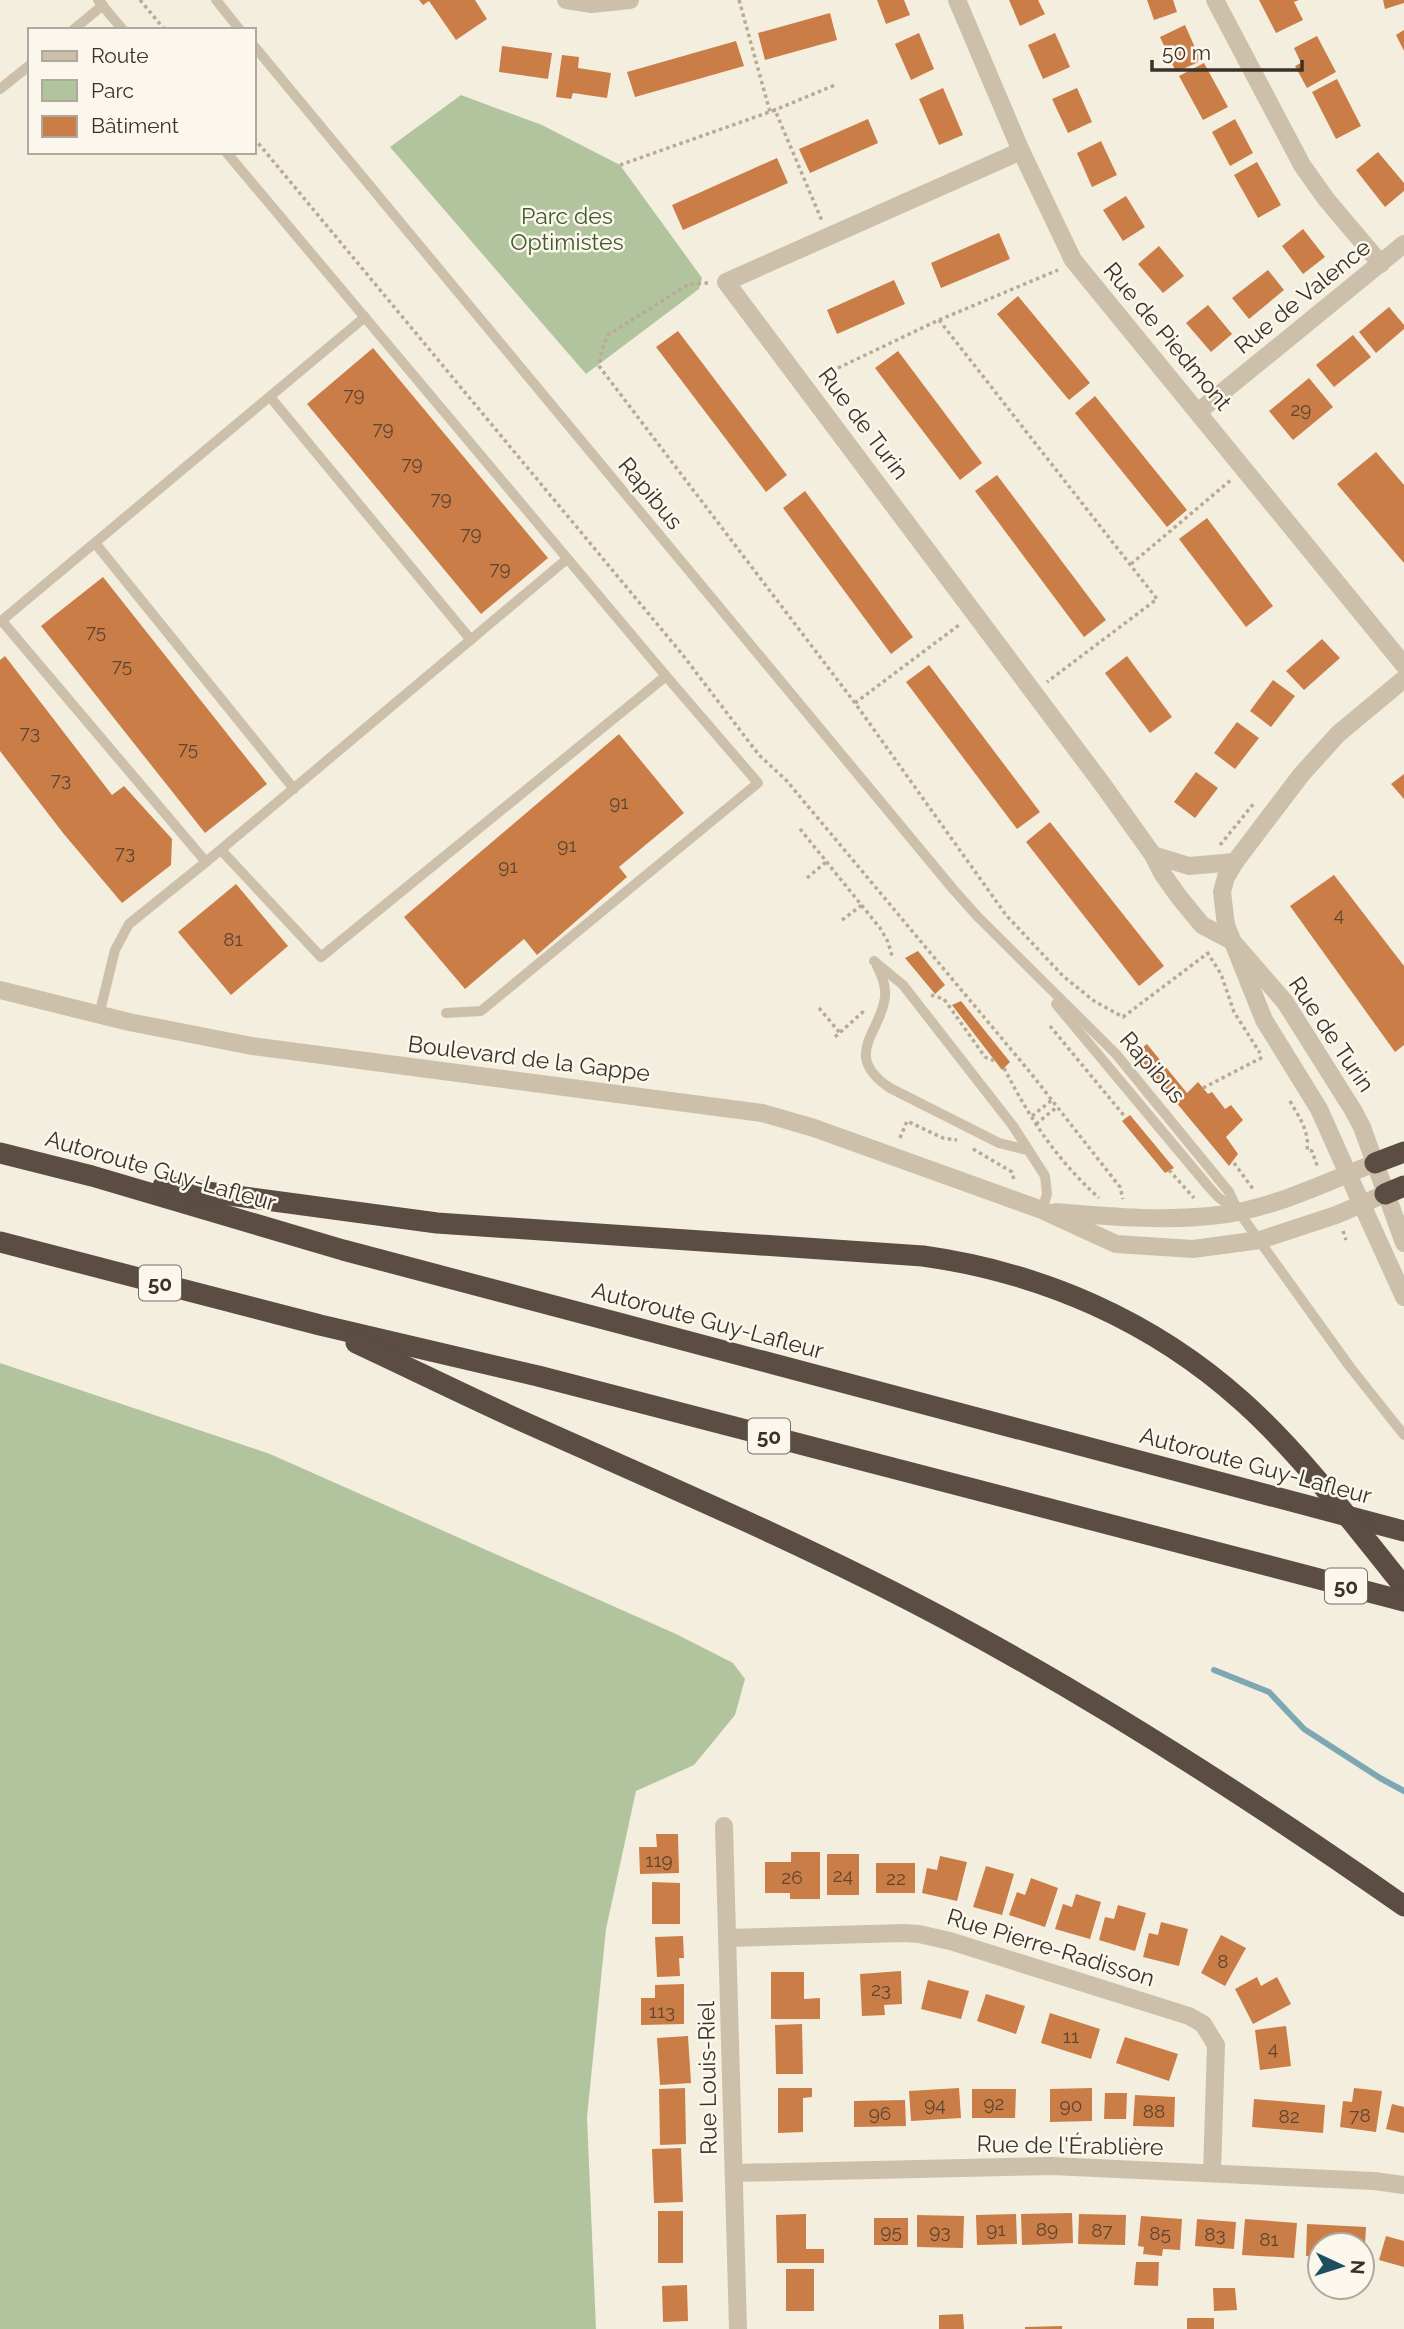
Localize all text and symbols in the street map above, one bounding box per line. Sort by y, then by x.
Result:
legend [28,28,256,154]
scale bar [1152,28,1302,72]
text: 50 m [1162,40,1211,65]
text: Route [91,43,149,68]
text: Parc [91,78,134,103]
text: Bâtiment [91,113,179,138]
park label: Parc des Optimistes [510,202,624,255]
street label: Rue de Valence [1229,233,1375,359]
street label: Rue de Piedmont [1098,257,1238,416]
street label: Rue de Turin [813,362,915,484]
house number: 79 [343,383,365,405]
house number: 29 [1290,398,1312,420]
house number: 79 [372,417,394,439]
house number: 79 [401,452,423,474]
street label: Rapibus [613,452,689,534]
house number: 79 [430,487,452,509]
house number: 79 [460,522,482,544]
house number: 79 [489,557,511,579]
house number: 75 [86,620,106,642]
house number: 75 [112,654,132,676]
house number: 73 [20,721,40,743]
house number: 75 [178,737,198,759]
house number: 73 [51,768,71,790]
house number: 91 [609,791,629,813]
house number: 91 [557,834,577,856]
house number: 73 [115,841,135,863]
house number: 91 [498,855,518,877]
house number: 4 [1334,903,1344,925]
house number: 81 [223,928,243,950]
street label: Rue de Turin [1284,971,1380,1097]
street label: Rapibus [1115,1026,1191,1108]
street label: Boulevard de la Gappe [406,1030,652,1086]
street label: Autoroute Guy-Lafleur [43,1124,279,1216]
road number: 50 [139,1266,181,1300]
street label: Autoroute Guy-Lafleur [589,1276,827,1364]
road number: 50 [748,1418,790,1454]
street label: Autoroute Guy-Lafleur [1137,1421,1375,1509]
road number: 50 [1325,1568,1367,1604]
house number: 119 [645,1849,673,1871]
house number: 24 [833,1864,853,1886]
house number: 26 [781,1866,803,1888]
house number: 22 [886,1867,906,1889]
street label: Rue Pierre-Radisson [944,1903,1158,1991]
house number: 8 [1217,1950,1229,1972]
house number: 23 [871,1978,891,2000]
house number: 113 [649,2000,675,2022]
street label: Rue Louis-Riel [692,2000,722,2155]
house number: 11 [1063,2025,1079,2047]
house number: 4 [1268,2037,1278,2059]
house number: 92 [983,2092,1005,2114]
house number: 94 [924,2093,946,2115]
house number: 90 [1060,2094,1082,2116]
house number: 88 [1143,2100,1165,2122]
house number: 96 [869,2102,891,2124]
house number: 78 [1349,2104,1371,2126]
house number: 82 [1278,2105,1300,2127]
street label: Rue de l'Érablière [976,2130,1164,2160]
house number: 91 [986,2218,1006,2240]
house number: 89 [1036,2218,1058,2240]
house number: 87 [1091,2219,1113,2241]
house number: 95 [880,2220,902,2242]
house number: 93 [929,2220,951,2242]
house number: 85 [1149,2222,1171,2244]
house number: 83 [1204,2223,1226,2245]
house number: 81 [1259,2228,1279,2250]
north arrow [1306,2231,1376,2301]
text: N [1346,2259,1369,2275]

